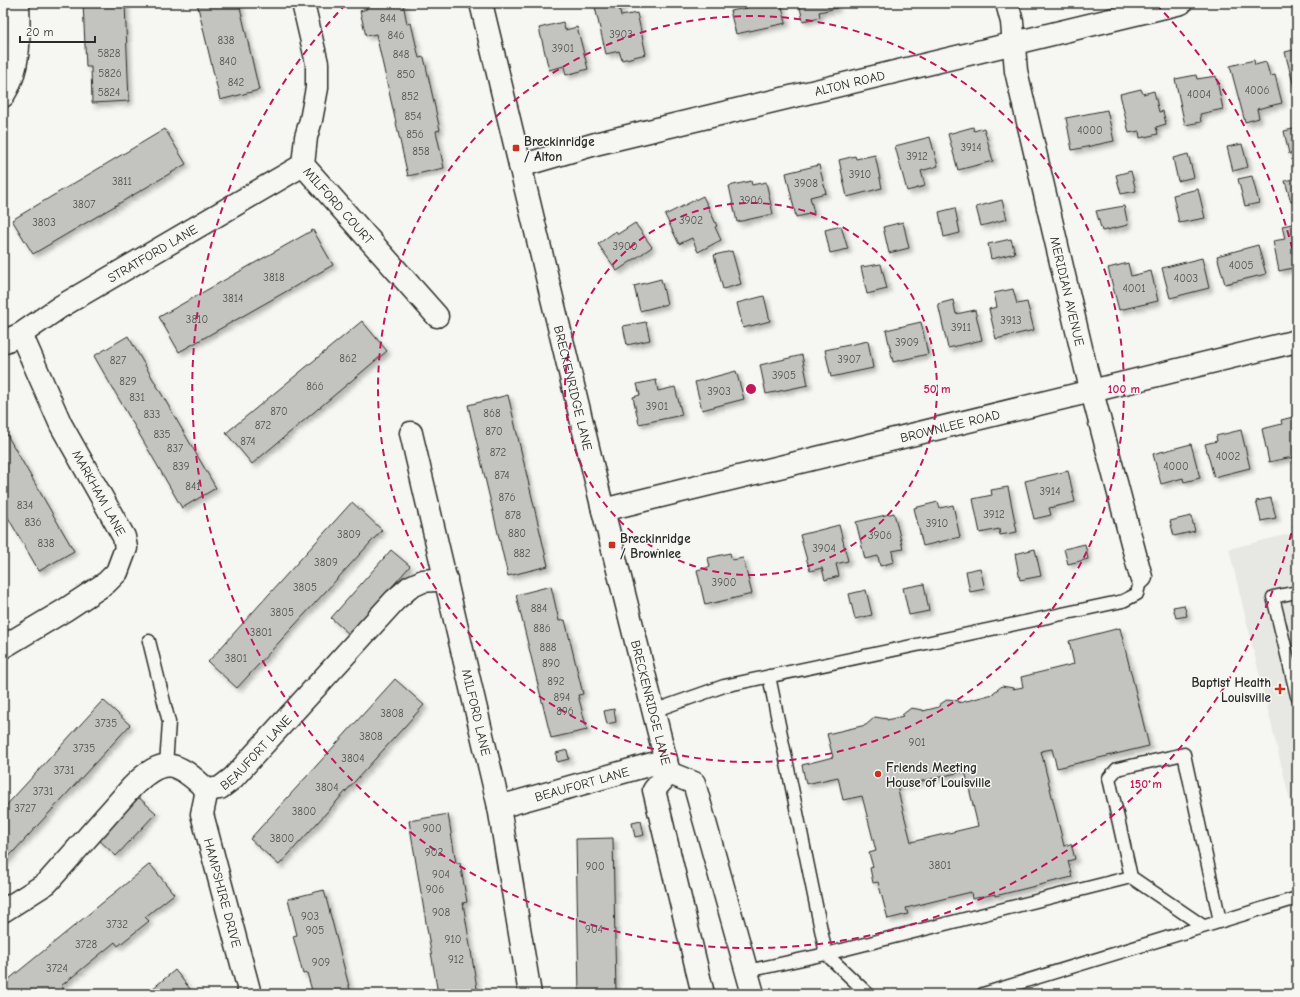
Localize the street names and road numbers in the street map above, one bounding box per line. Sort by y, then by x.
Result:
street label: ALTON ROAD [813,67,886,98]
street label: MILFORD COURT [301,164,377,247]
street label: STRATFORD LANE [105,221,200,285]
street label: MERIDIAN AVENUE [1048,235,1088,348]
street label: BRECKENRIDGE LANE [551,324,596,452]
street label: BROWNLEE ROAD [898,406,1001,445]
street label: MARKHAM LANE [69,447,129,539]
street label: BRECKENRIDGE LANE [628,639,674,767]
street label: MILFORD LANE [459,667,494,757]
street label: BEAUFORT LANE [217,712,294,793]
street label: BEAUFORT LANE [533,763,631,804]
street label: HAMPSHIRE DRIVE [201,836,245,949]

